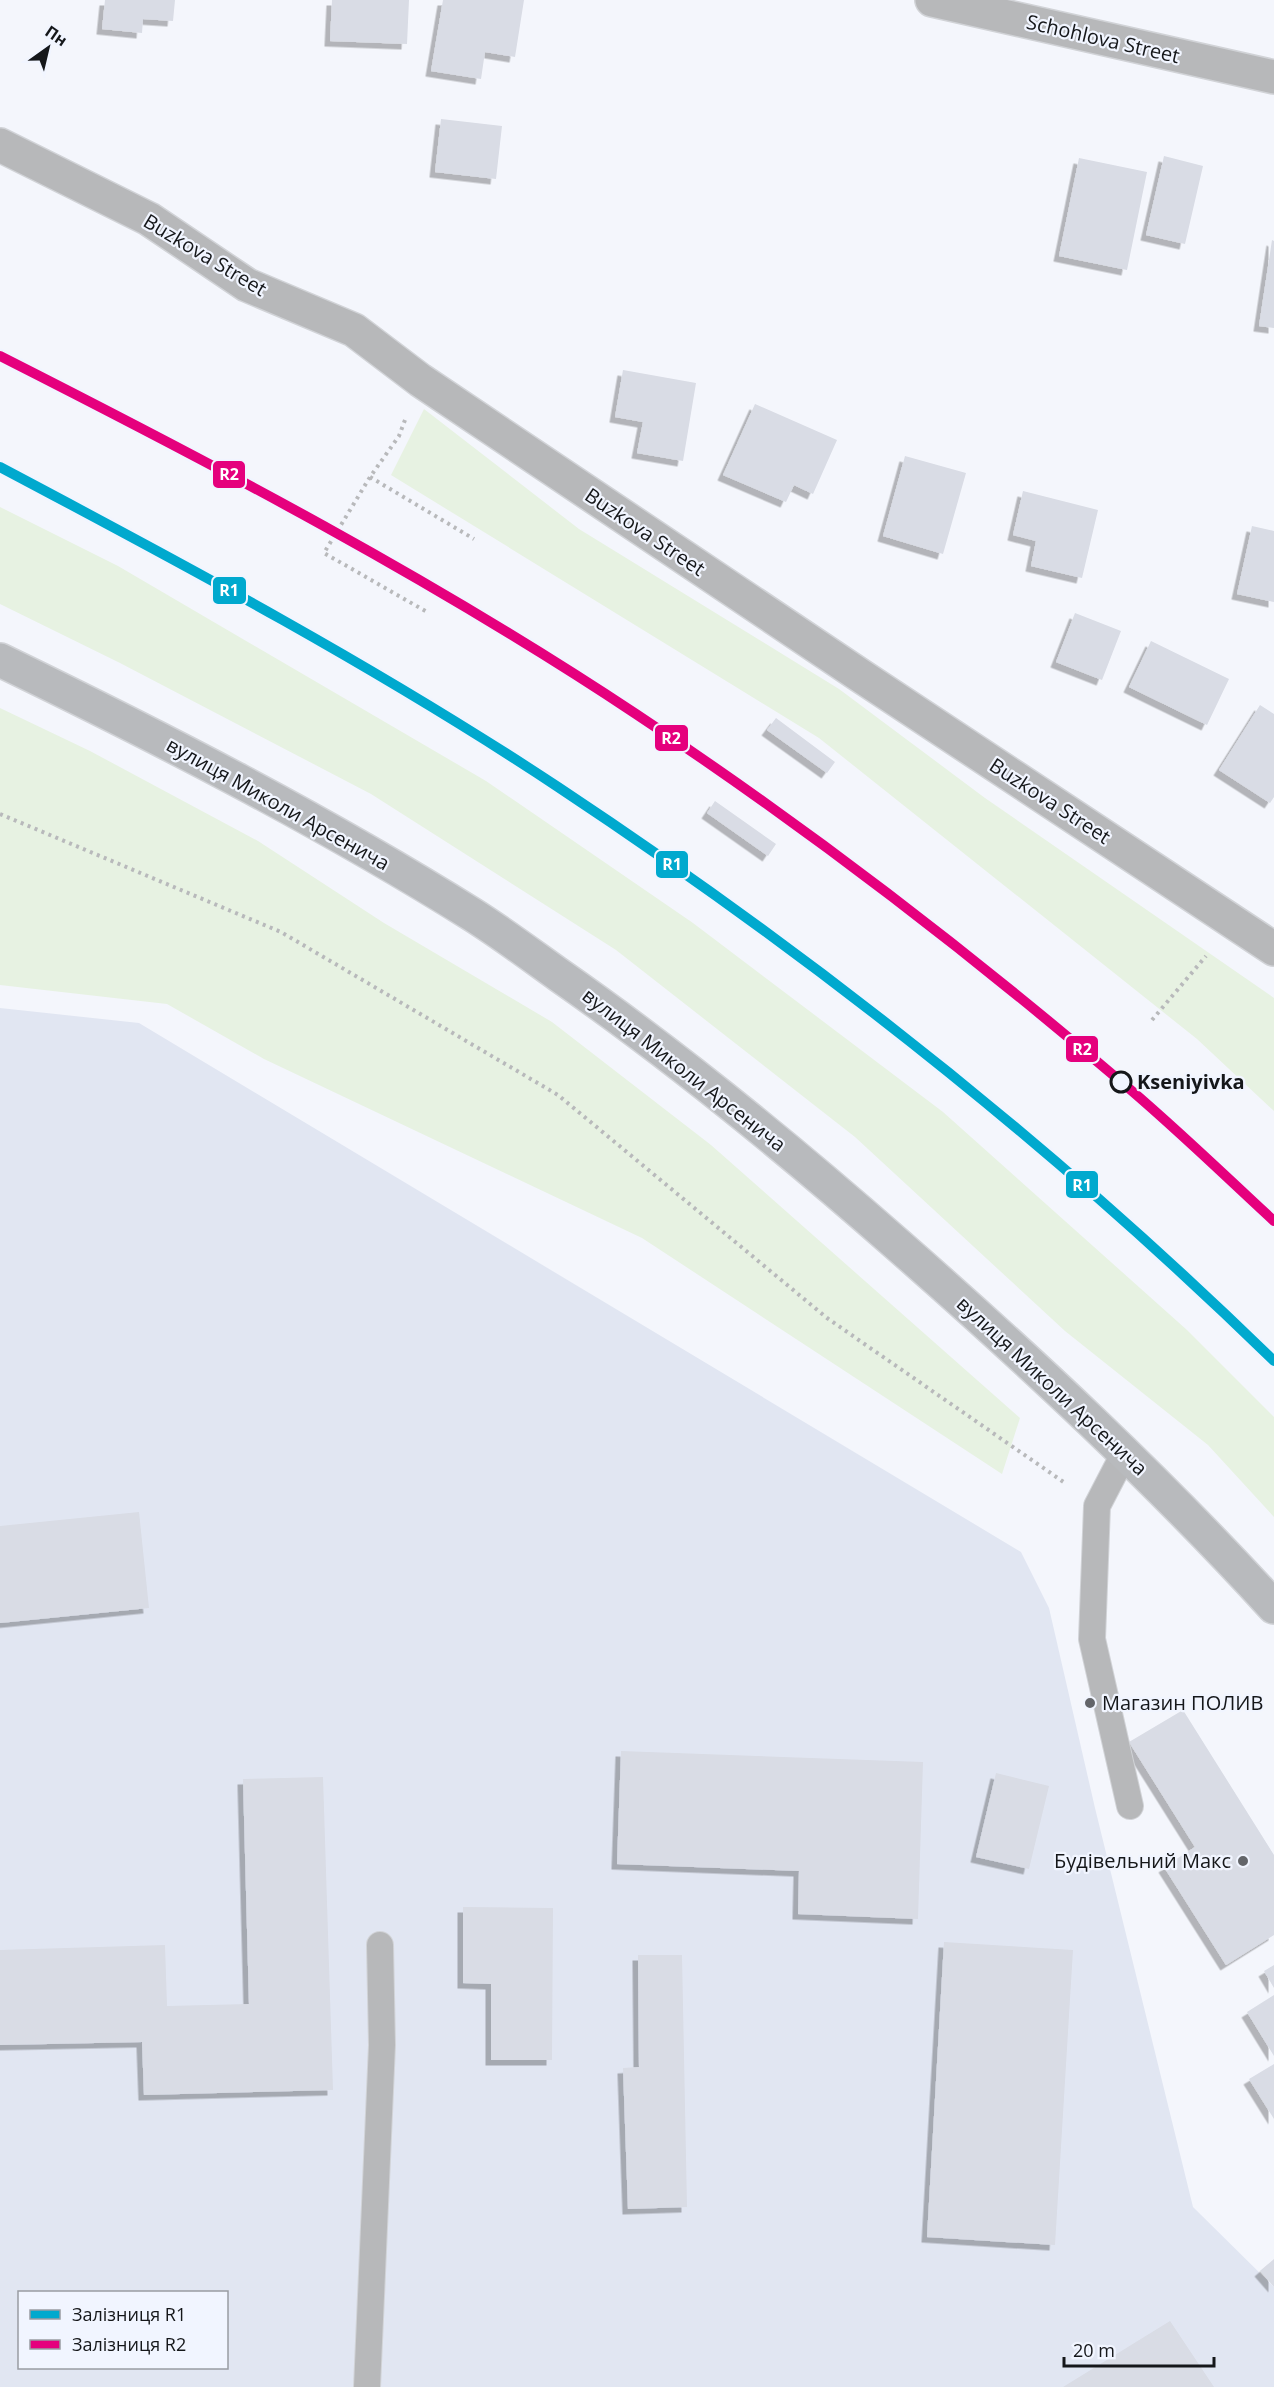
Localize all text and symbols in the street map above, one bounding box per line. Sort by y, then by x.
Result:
street label: Schohlova Street [1024,8,1182,69]
north arrow [18,18,78,78]
text: Пн [41,20,72,51]
street label: Buzkova Street [139,207,272,302]
line badge: R2 [212,460,246,489]
text: R2 [219,463,239,485]
street label: Buzkova Street [580,481,711,582]
line badge: R1 [212,576,247,605]
text: R1 [219,579,239,601]
line badge: R2 [654,724,689,752]
text: R2 [661,727,681,749]
street label: вулиця Миколи Арсенича [162,731,395,876]
street label: Buzkova Street [985,751,1116,850]
line badge: R1 [655,850,689,879]
text: R1 [662,853,682,875]
street label: вулиця Миколи Арсенича [577,982,792,1158]
line badge: R2 [1065,1035,1099,1063]
text: R2 [1072,1038,1092,1060]
place label: Kseniyivka [1137,1068,1245,1095]
marker: Kseniyivka [1110,1071,1132,1093]
line badge: R1 [1065,1170,1099,1199]
text: R1 [1072,1174,1092,1196]
street label: вулиця Миколи Арсенича [951,1290,1153,1481]
place label: Магазин ПОЛИВ [1102,1689,1263,1716]
marker: Магазин ПОЛИВ [1083,1696,1097,1710]
place label: Будівельний Макс [1054,1847,1231,1874]
marker: Будівельний Макс [1236,1854,1250,1868]
legend [18,2291,228,2369]
text: Залізниця R1 [72,2302,186,2326]
scale bar [1064,2330,1214,2368]
text: Залізниця R2 [72,2332,186,2356]
text: 20 m [1073,2338,1115,2362]

